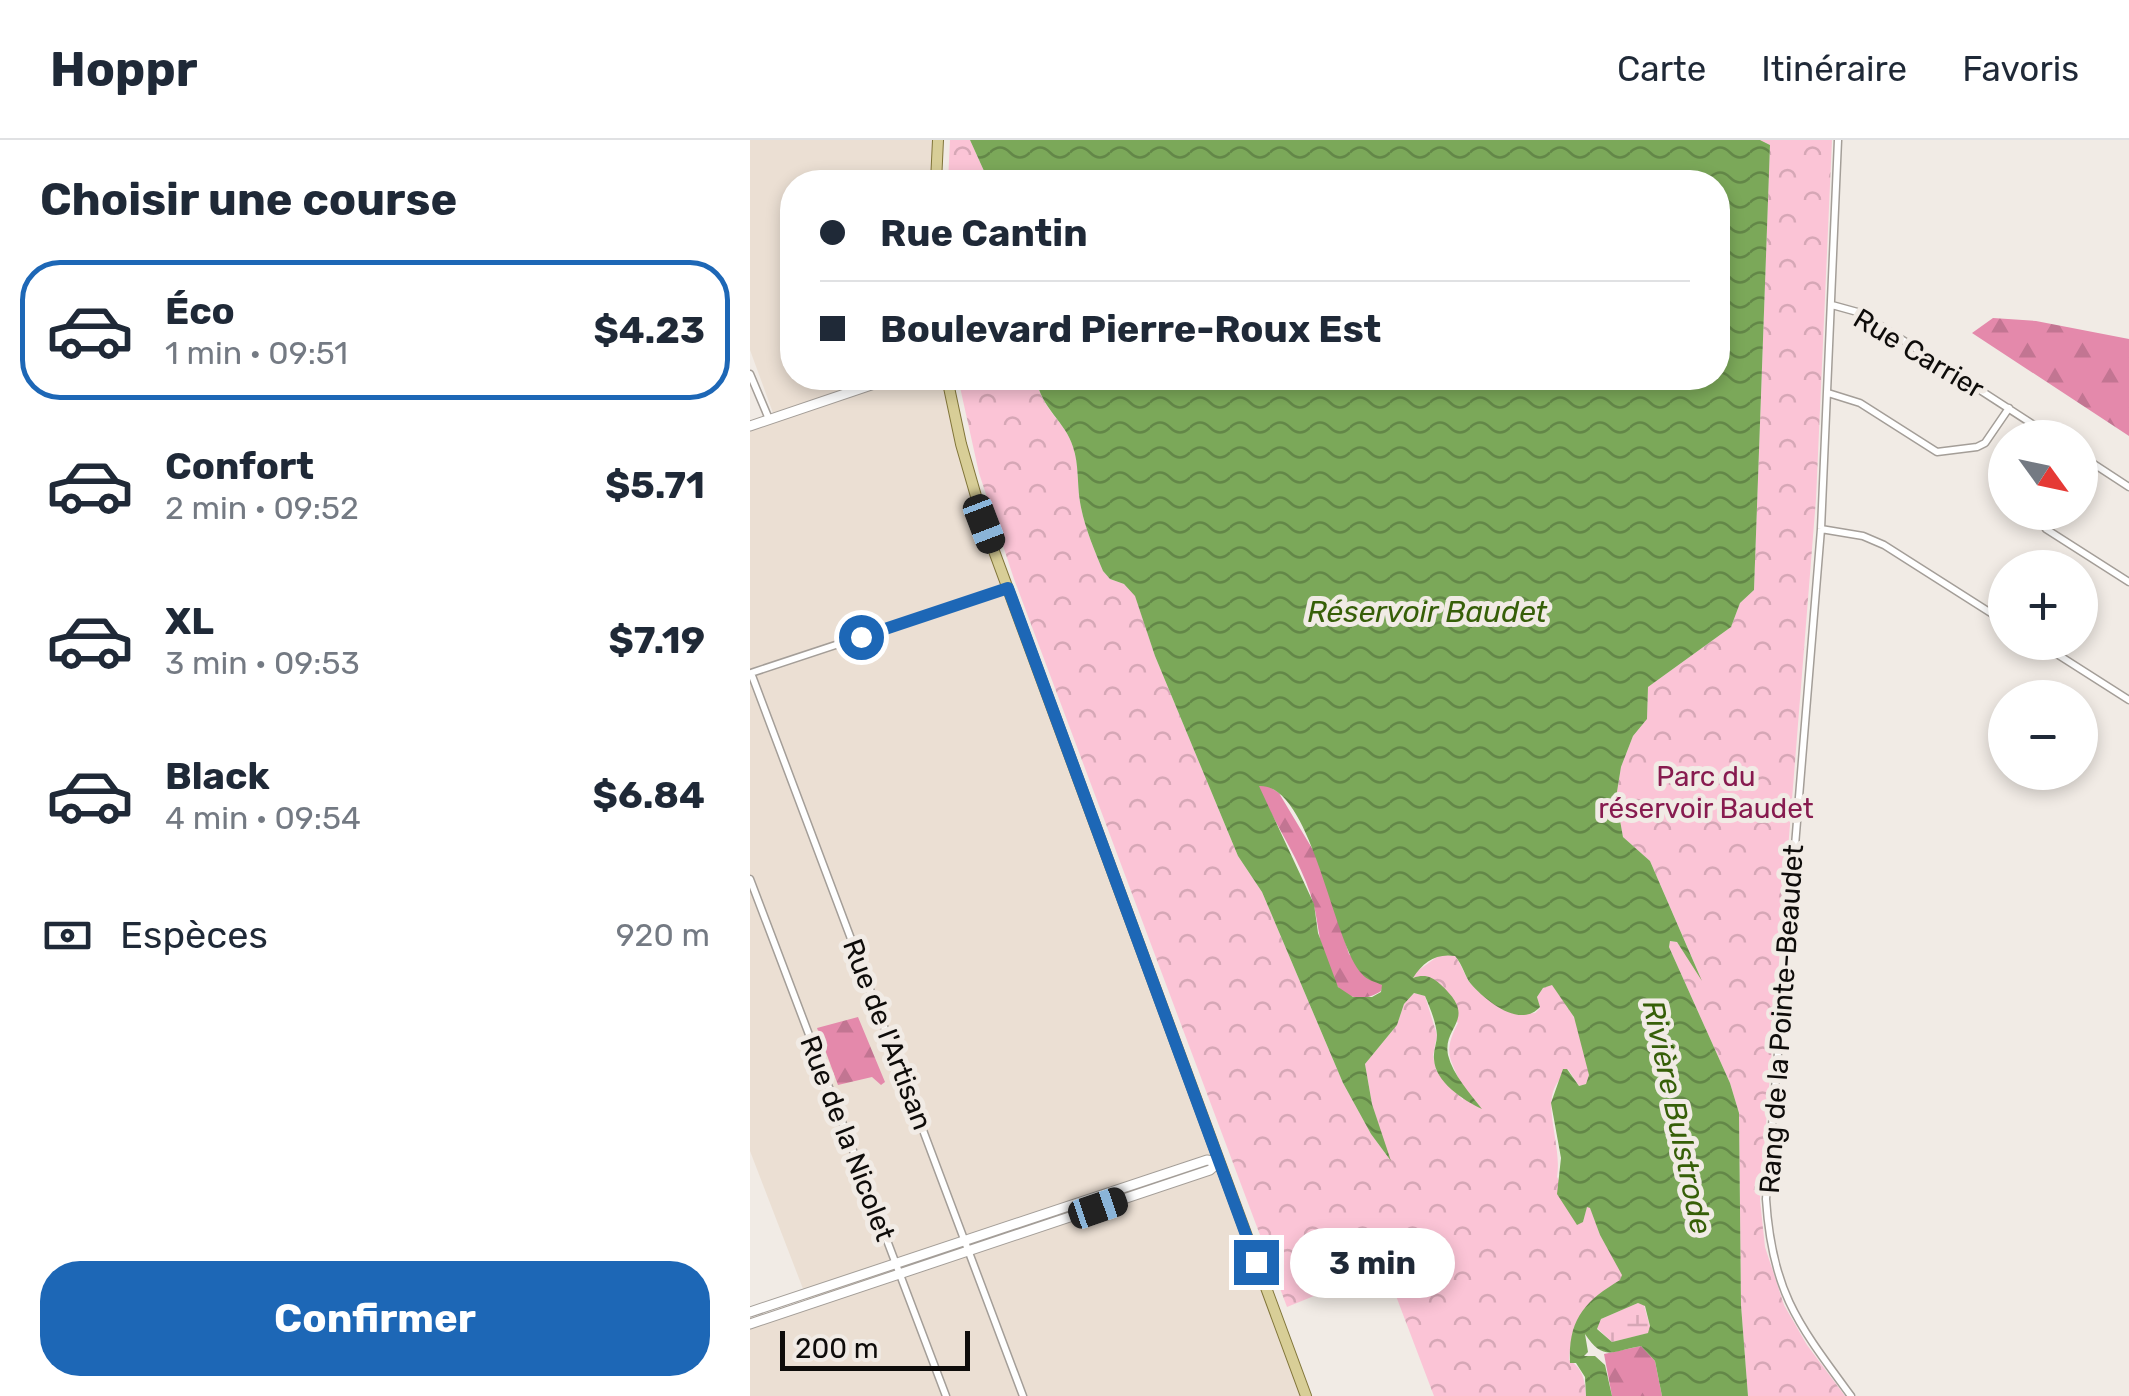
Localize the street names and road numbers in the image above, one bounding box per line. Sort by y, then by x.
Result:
street label: Rue Carrier [1848,302,1990,405]
street label: Rang de la Pointe-Beaudet [1753,843,1810,1195]
street label: Rue de l'Artisan [836,934,939,1134]
street label: Rue de la Nicolet [793,1031,902,1246]

